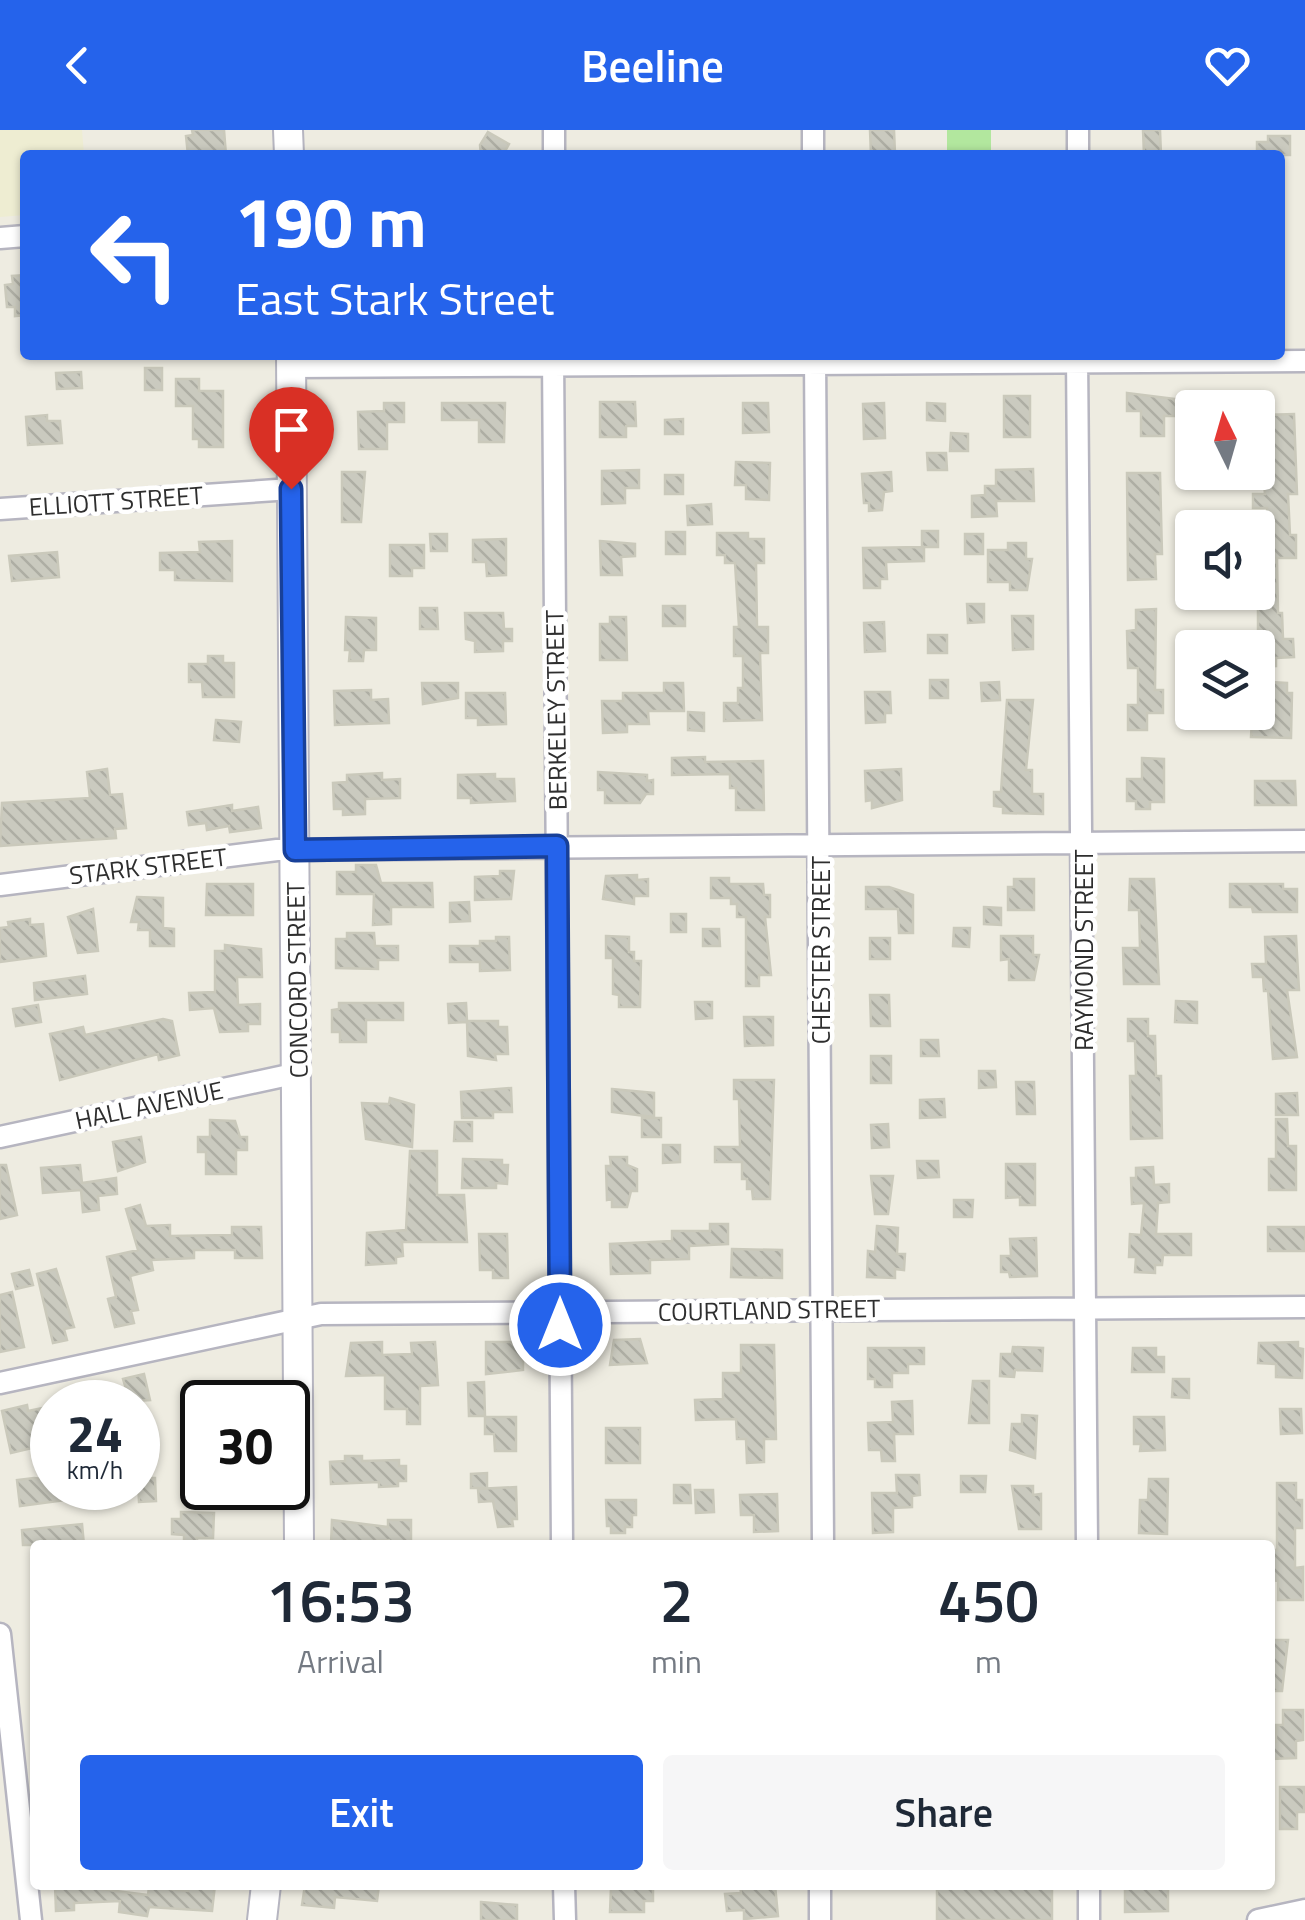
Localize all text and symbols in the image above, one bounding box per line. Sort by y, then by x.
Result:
text: Beeline [581,31,724,99]
icon: back [50,38,105,93]
icon: heart [1200,38,1255,93]
text: 190 m [235,168,427,274]
icon: left [70,190,200,320]
text: East Stark Street [235,264,554,332]
pin [249,387,334,490]
north arrow [1175,390,1275,490]
map controls [1175,390,1275,730]
icon: arrive [264,402,319,457]
street label: ELLIOTT STREET [28,476,204,526]
button: sound [1175,510,1275,610]
street label: BERKELEY STREET [535,610,577,810]
button: layers [1175,630,1275,730]
street label: STARK STREET [67,837,229,895]
street label: RAYMOND STREET [1065,849,1103,1051]
street label: CHESTER STREET [802,856,840,1044]
street label: CONCORD STREET [276,881,318,1079]
street label: HALL AVENUE [71,1071,227,1139]
position arrow [508,1273,612,1377]
street label: COURTLAND STREET [657,1289,881,1331]
speed limit sign: 30 [180,1380,310,1510]
text: 24 [67,1395,123,1471]
text: km/h [67,1451,123,1489]
text: 16:53 [266,1554,415,1645]
text: 2 [660,1554,693,1645]
text: 450 [938,1554,1039,1645]
text: Arrival [297,1637,384,1685]
text: min [651,1637,702,1685]
text: m [975,1637,1002,1685]
button: Exit [80,1755,643,1870]
button: Share [663,1755,1225,1870]

